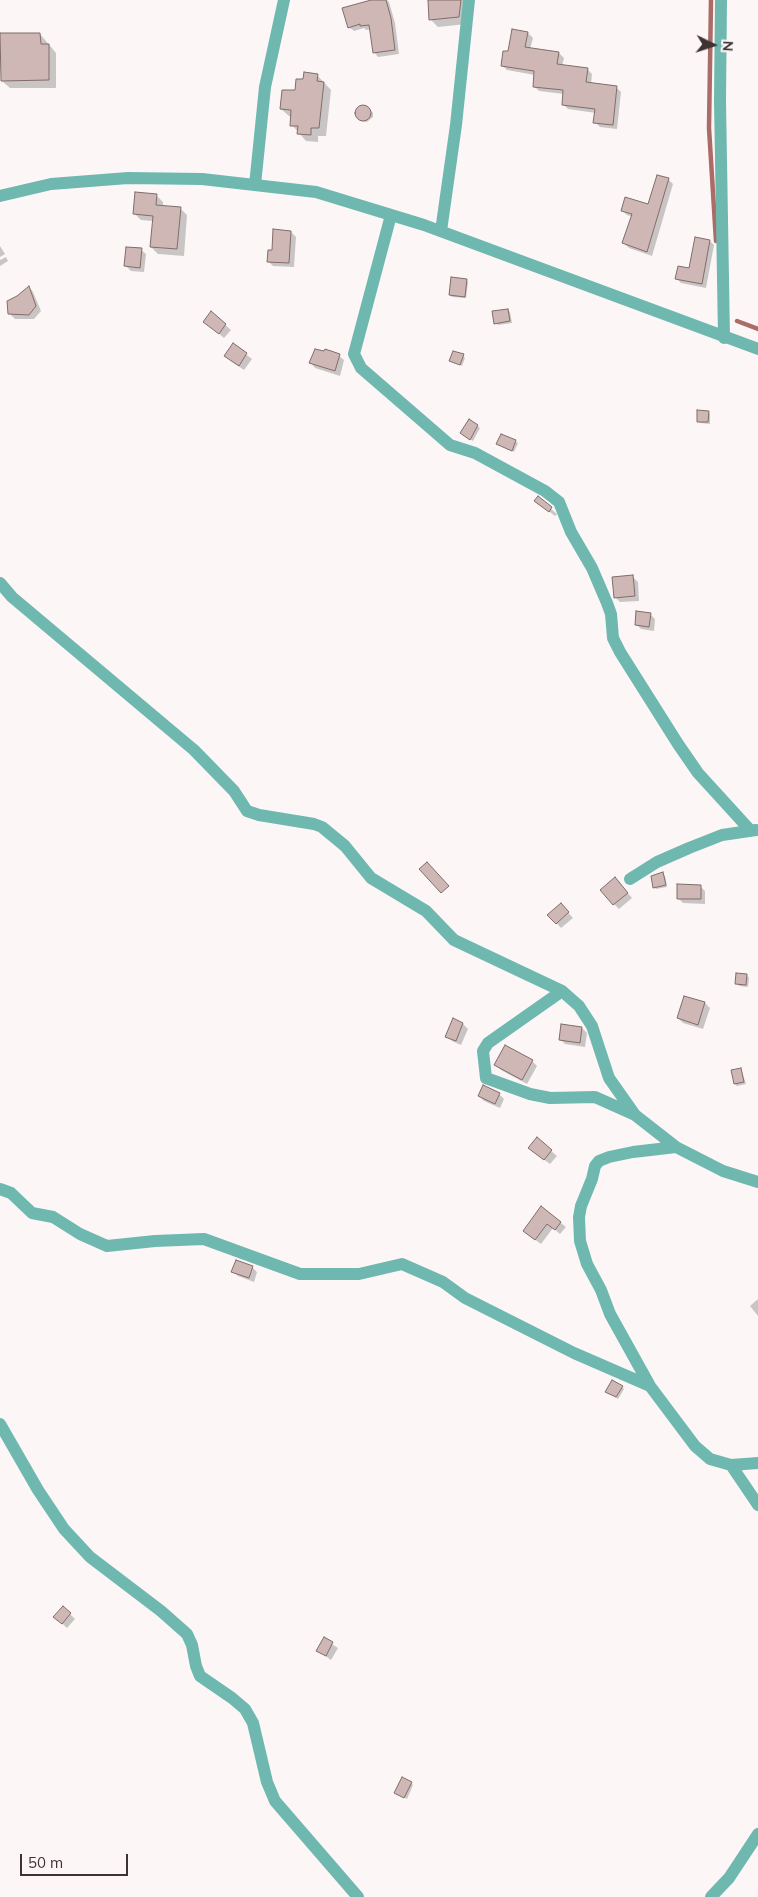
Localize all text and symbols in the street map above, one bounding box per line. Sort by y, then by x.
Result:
north arrow [688,20,738,70]
text: N [719,40,737,52]
scale bar [22,1844,130,1876]
text: 50 m [28,1853,63,1872]

